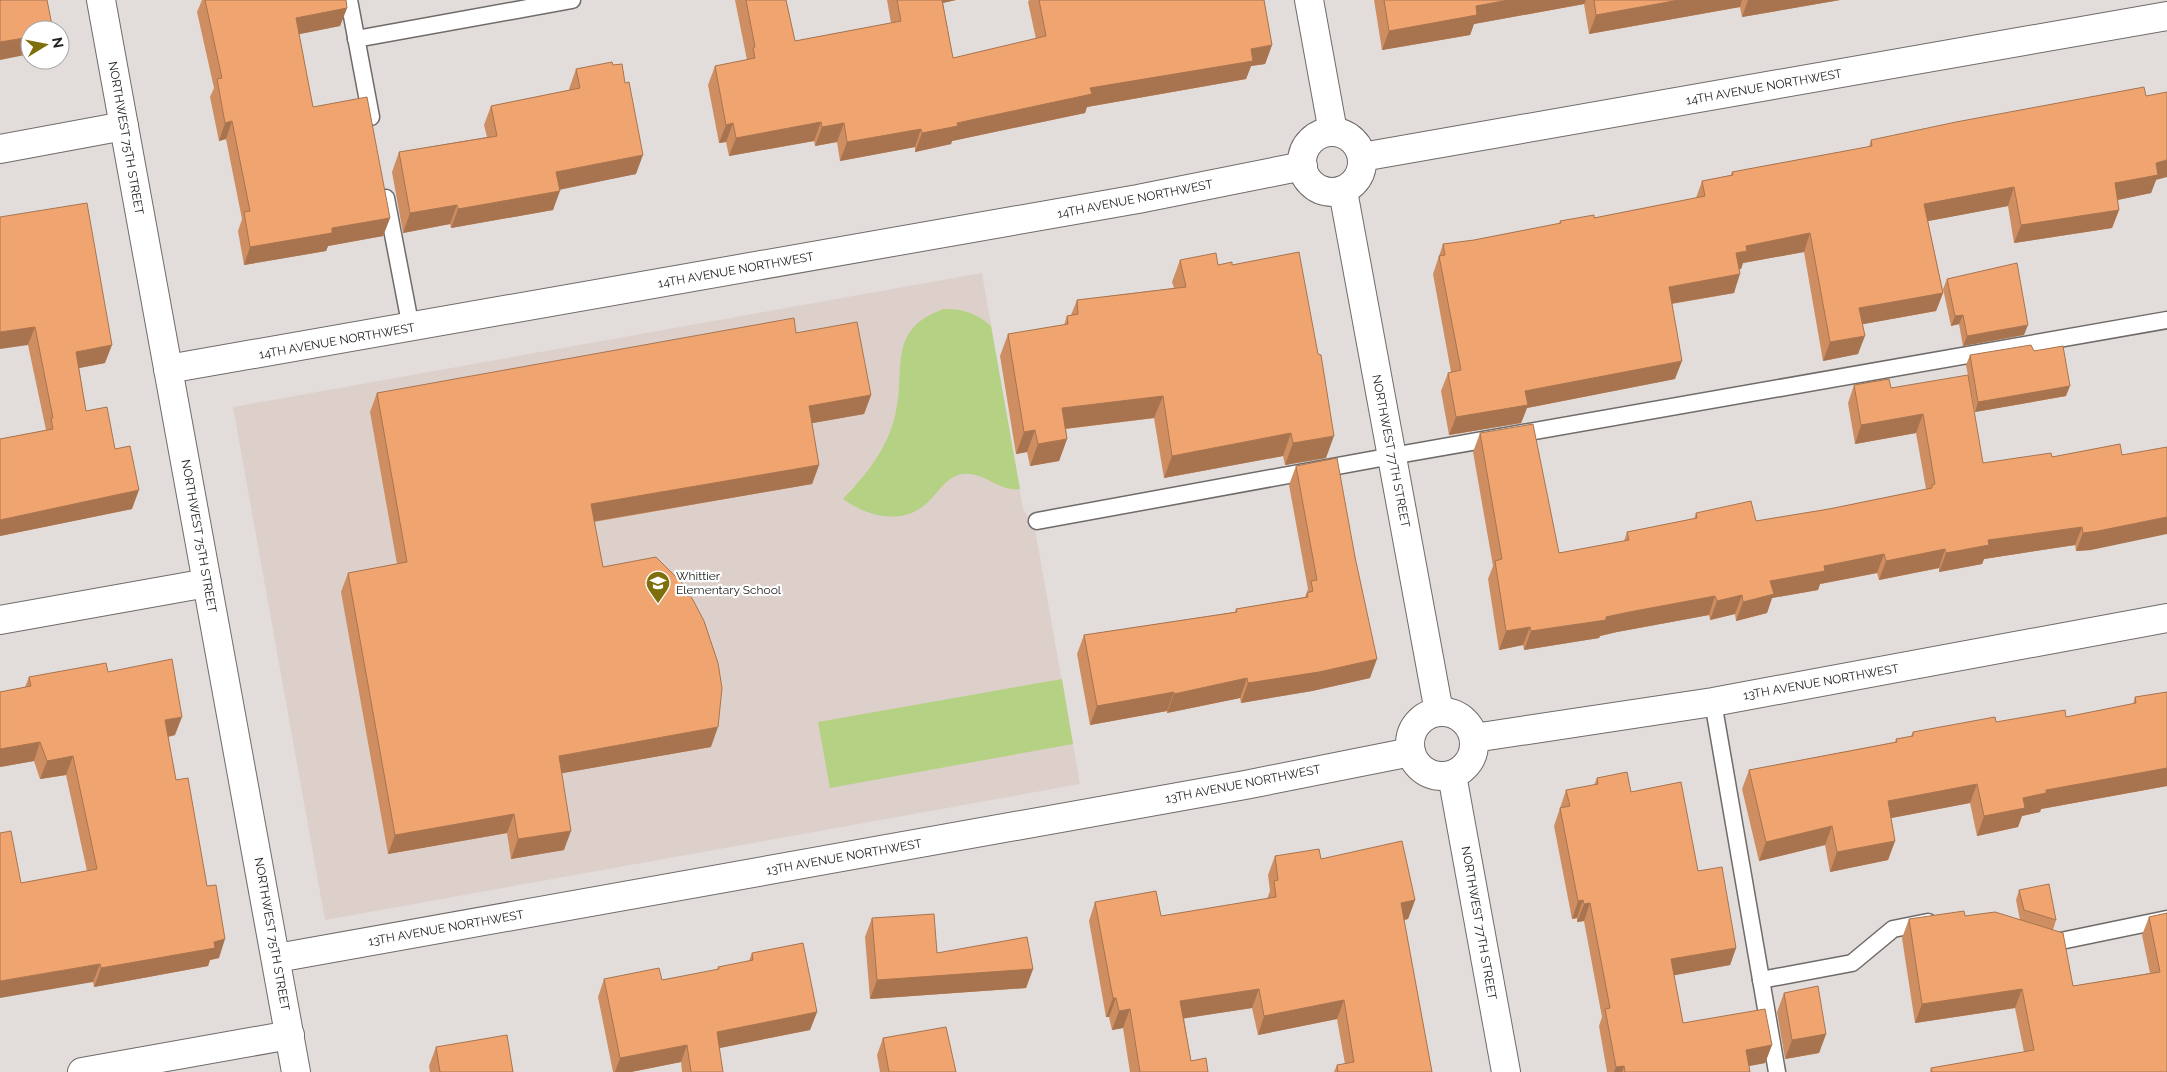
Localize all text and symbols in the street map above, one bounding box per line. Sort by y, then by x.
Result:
north arrow [20,20,70,70]
text: N [49,36,67,49]
street label: NORTHWEST 75TH STREET [106,60,146,216]
street label: 14TH AVENUE NORTHWEST [1685,66,1844,108]
street label: 14TH AVENUE NORTHWEST [1056,177,1215,221]
street label: 14TH AVENUE NORTHWEST [657,249,816,291]
street label: 14TH AVENUE NORTHWEST [258,320,417,362]
street label: NORTHWEST 77TH STREET [1369,373,1413,529]
street label: NORTHWEST 75TH STREET [179,458,219,614]
place label: Whittier Elementary School [676,569,782,597]
school or university icon: Whittier Elementary School [645,570,671,604]
street label: 13TH AVENUE NORTHWEST [1742,661,1901,703]
street label: 13TH AVENUE NORTHWEST [1164,762,1322,806]
street label: 13TH AVENUE NORTHWEST [765,836,924,878]
street label: NORTHWEST 77TH STREET [1459,845,1500,1001]
street label: NORTHWEST 75TH STREET [252,856,292,1012]
street label: 13TH AVENUE NORTHWEST [367,907,526,949]

